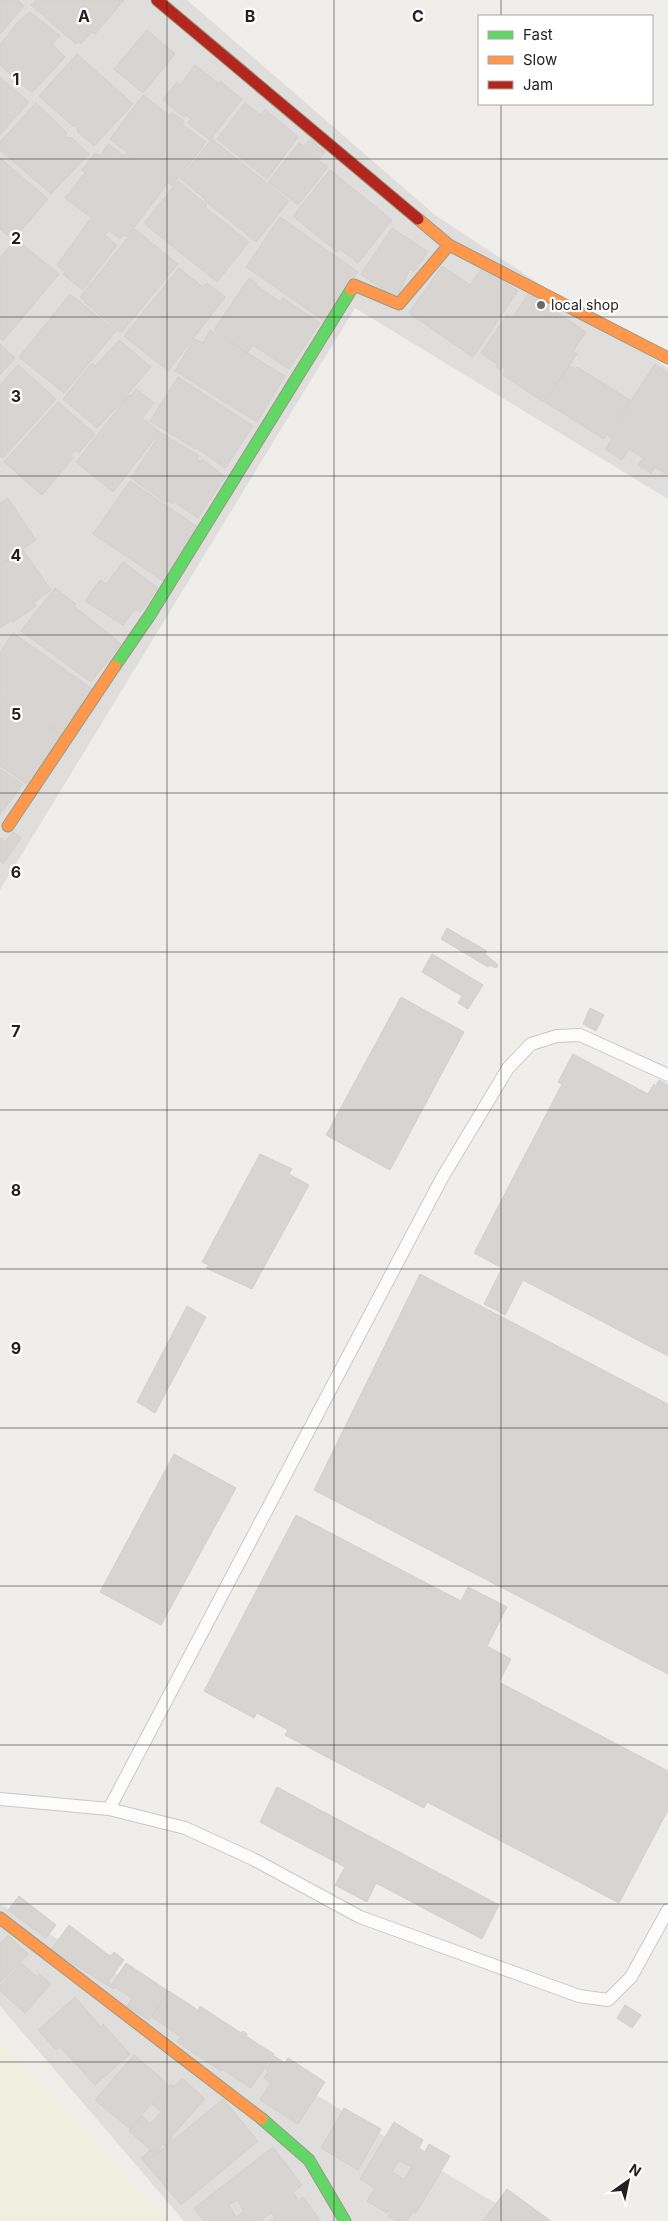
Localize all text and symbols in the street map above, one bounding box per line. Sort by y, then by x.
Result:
text: A [78,6,90,26]
text: B [245,6,255,26]
text: C [412,6,424,26]
legend [478,15,653,105]
text: Fast [523,25,553,44]
text: Slow [523,50,557,69]
text: 1 [13,69,19,89]
text: Jam [523,75,553,94]
text: 2 [11,228,21,248]
place label: local shop [551,296,619,313]
marker: local shop [535,299,547,311]
text: 3 [11,386,21,406]
text: 4 [11,545,22,565]
text: 5 [11,704,21,724]
text: 6 [11,862,21,882]
text: 7 [11,1021,21,1041]
text: 8 [11,1180,21,1200]
text: 9 [11,1338,21,1358]
north arrow [603,2156,653,2206]
text: N [626,2160,644,2180]

